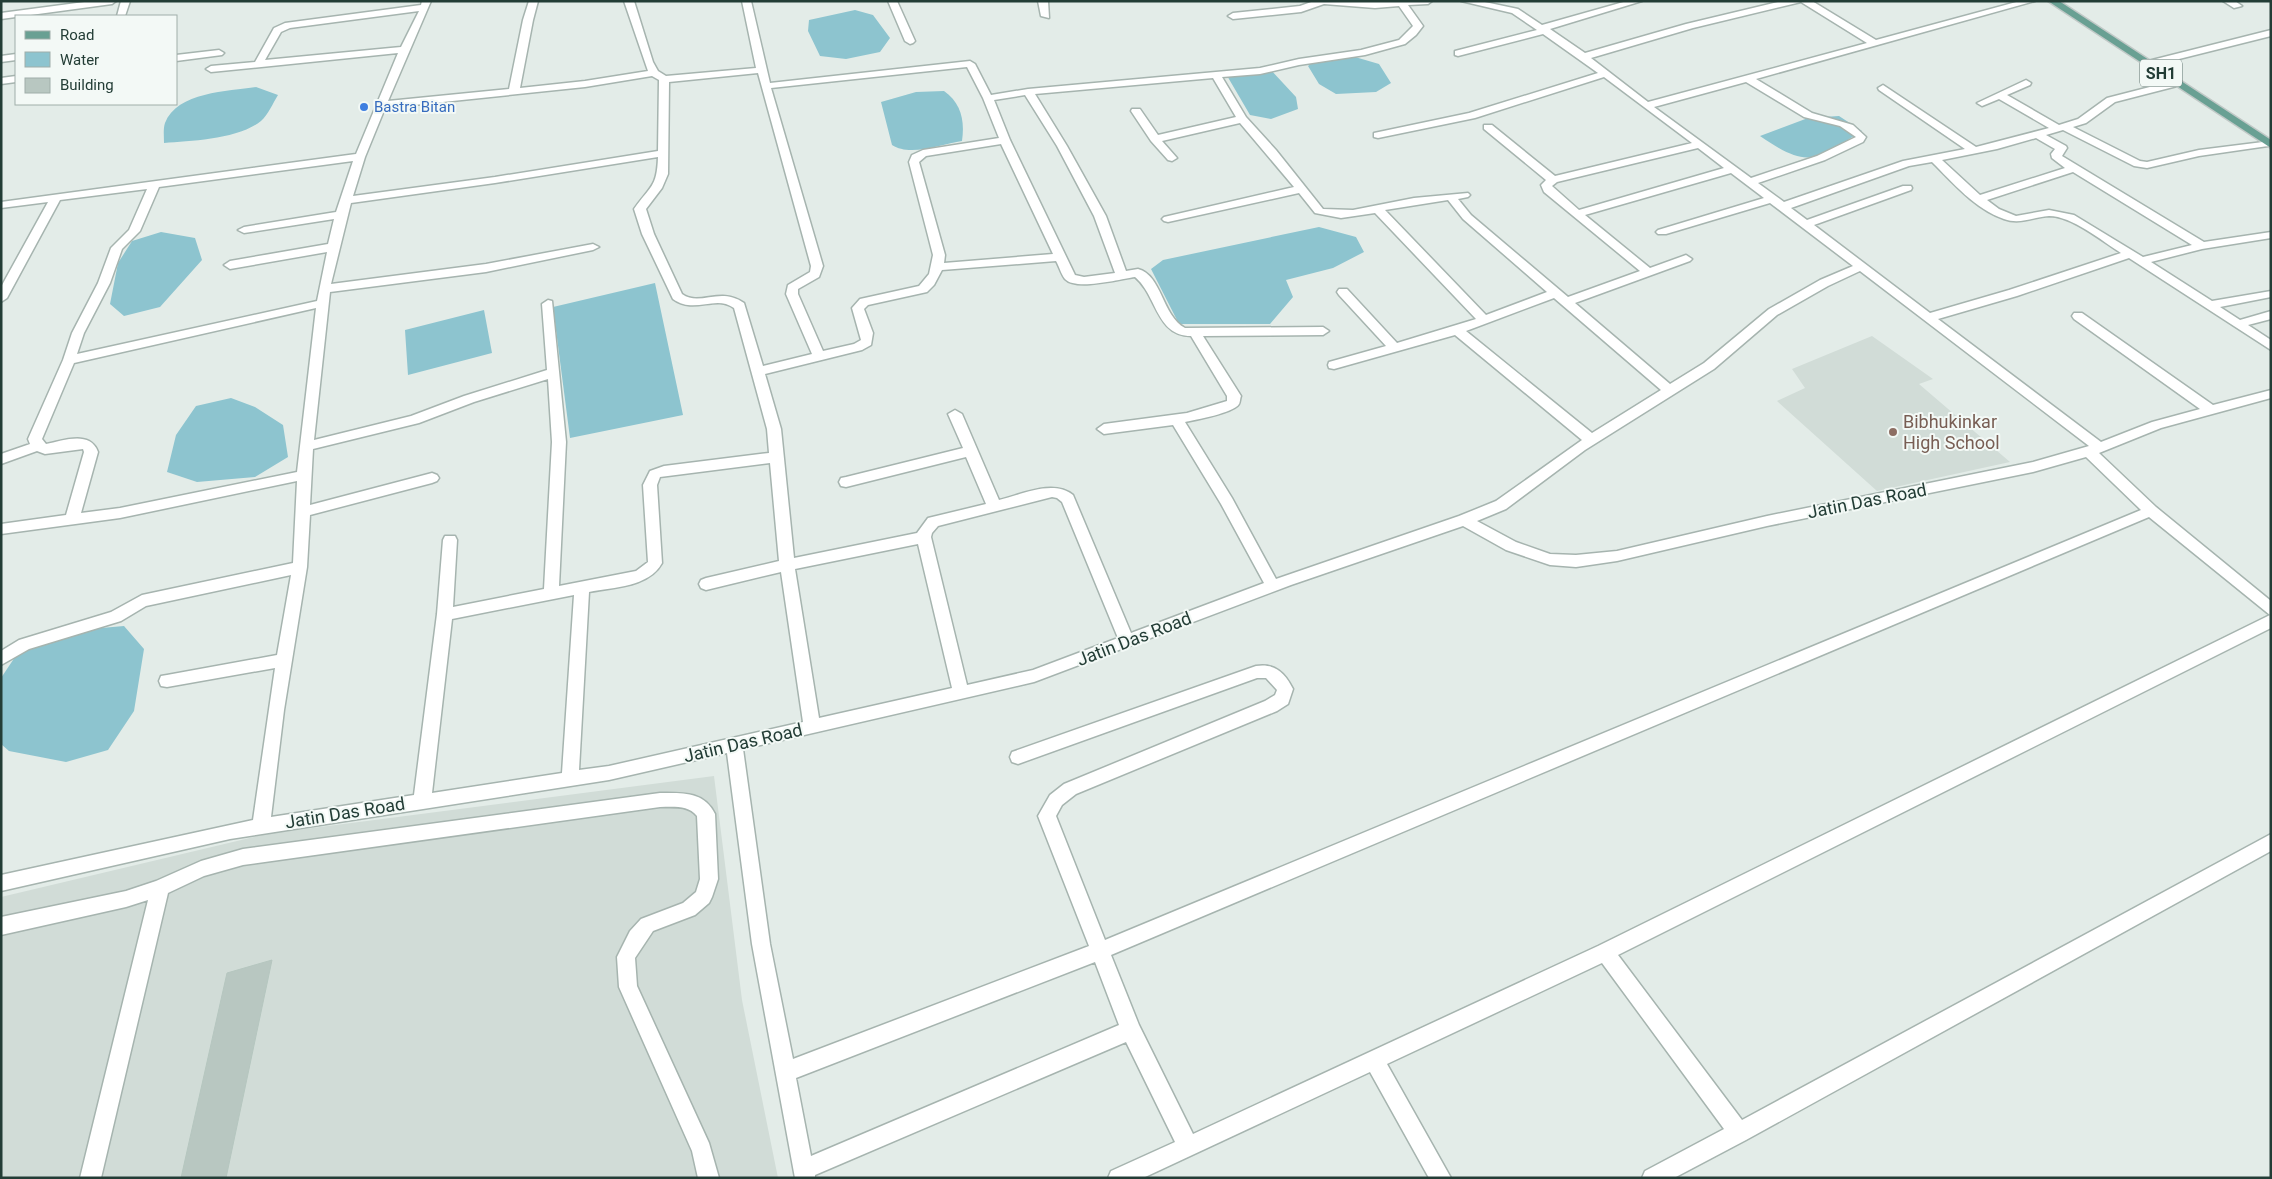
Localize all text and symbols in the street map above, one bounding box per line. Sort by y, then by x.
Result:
legend [15,15,178,105]
text: Road [60,26,94,44]
text: Water [60,51,99,69]
road number: SH1 [2140,59,2182,86]
text: Building [60,76,114,94]
place label: Bastra Bitan [374,98,455,116]
marker: Bastra Bitan [358,101,370,113]
place label: Bibhukinkar High School [1903,411,2000,453]
marker: Bibhukinkar High School [1887,426,1899,438]
street label: Jatin Das Road [1805,479,1928,522]
street label: Jatin Das Road [1074,607,1194,670]
street label: Jatin Das Road [682,719,804,766]
street label: Jatin Das Road [283,793,406,832]

